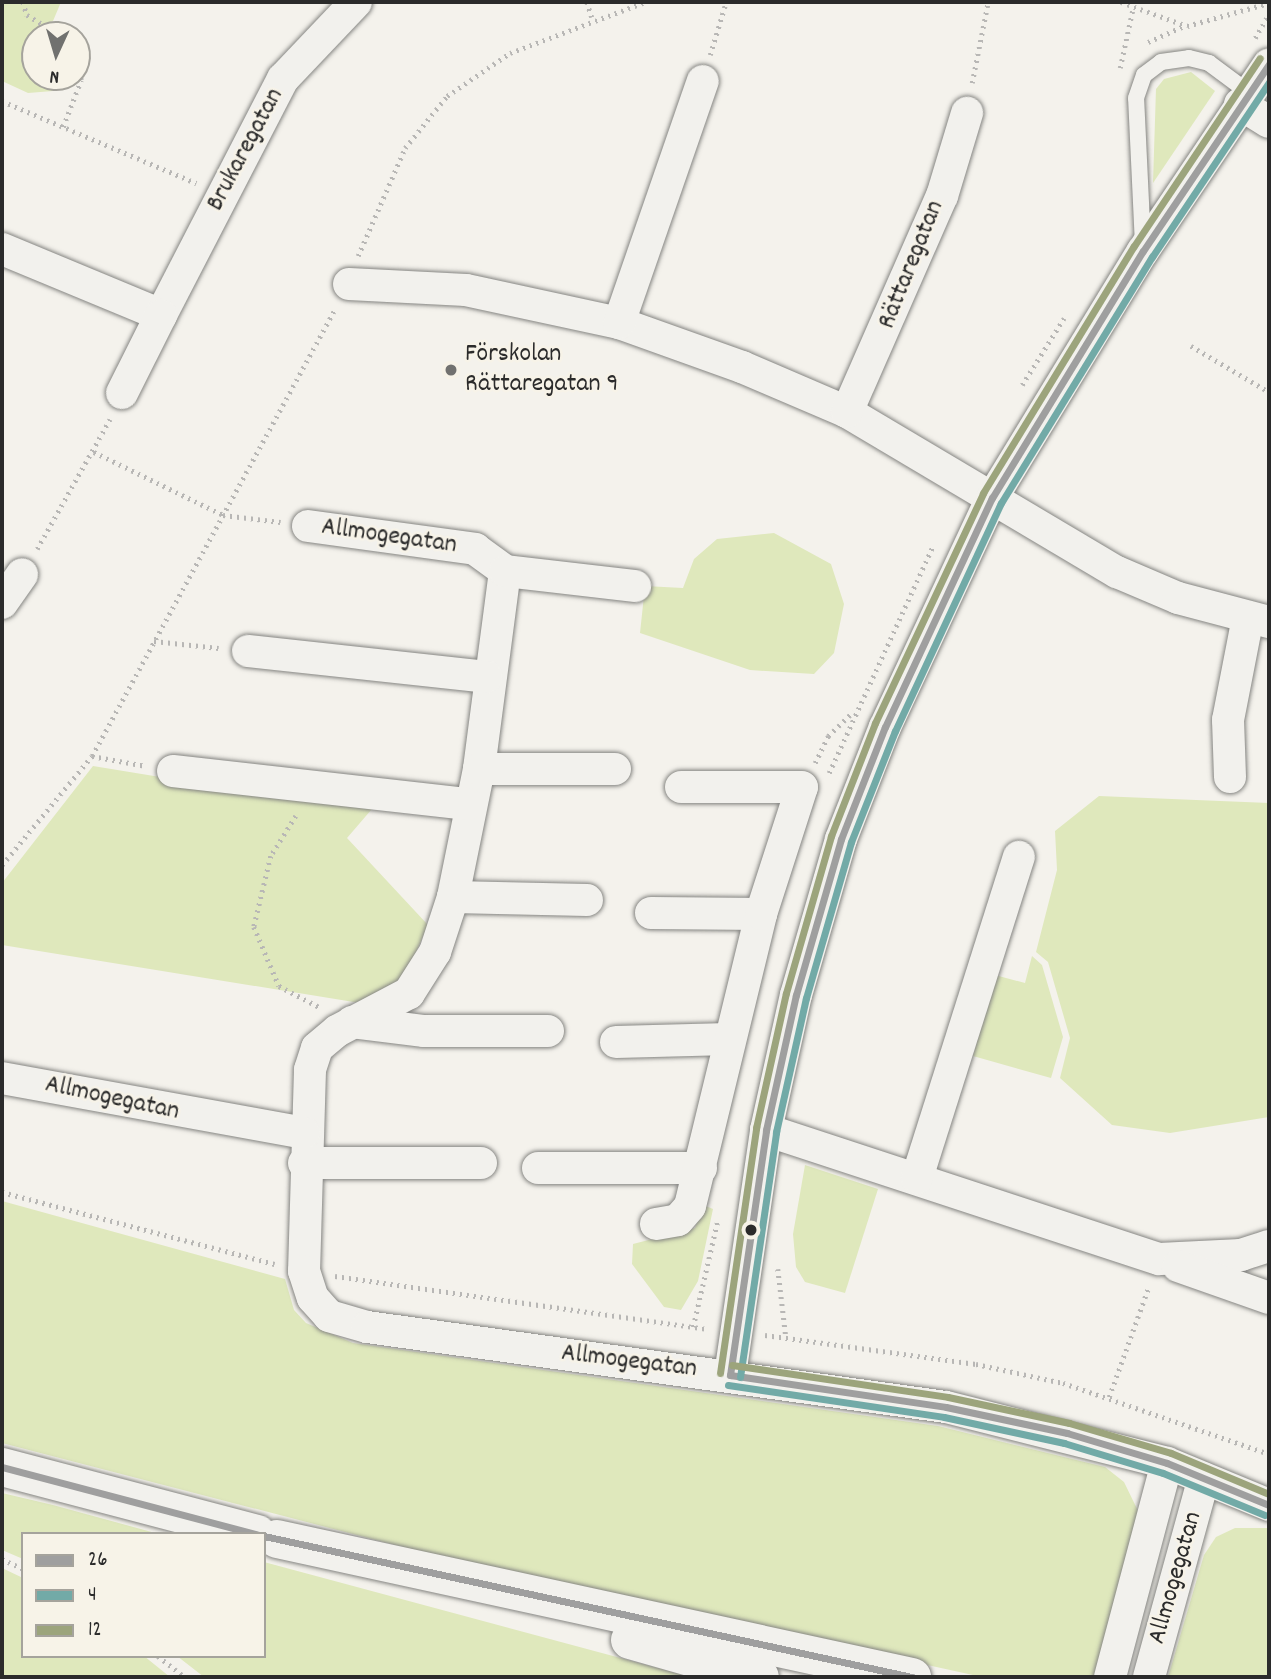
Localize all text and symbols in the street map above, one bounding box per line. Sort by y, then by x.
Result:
north arrow [21,21,91,91]
text: N [49,62,60,89]
street label: Brukaregatan [201,83,291,217]
street label: Rättaregatan [872,196,952,334]
place label: Förskolan Rättaregatan 9 [465,339,618,400]
marker: Förskolan Rättaregatan 9 [443,362,459,378]
street label: Allmogegatan [319,512,459,562]
street label: Allmogegatan [42,1070,182,1128]
unlabelled marker [744,1223,758,1237]
street label: Allmogegatan [559,1338,699,1386]
street label: Allmogegatan [1142,1508,1210,1648]
legend [21,1532,266,1658]
text: 26 [88,1546,107,1576]
text: 4 [88,1581,97,1611]
text: 12 [88,1616,102,1646]

